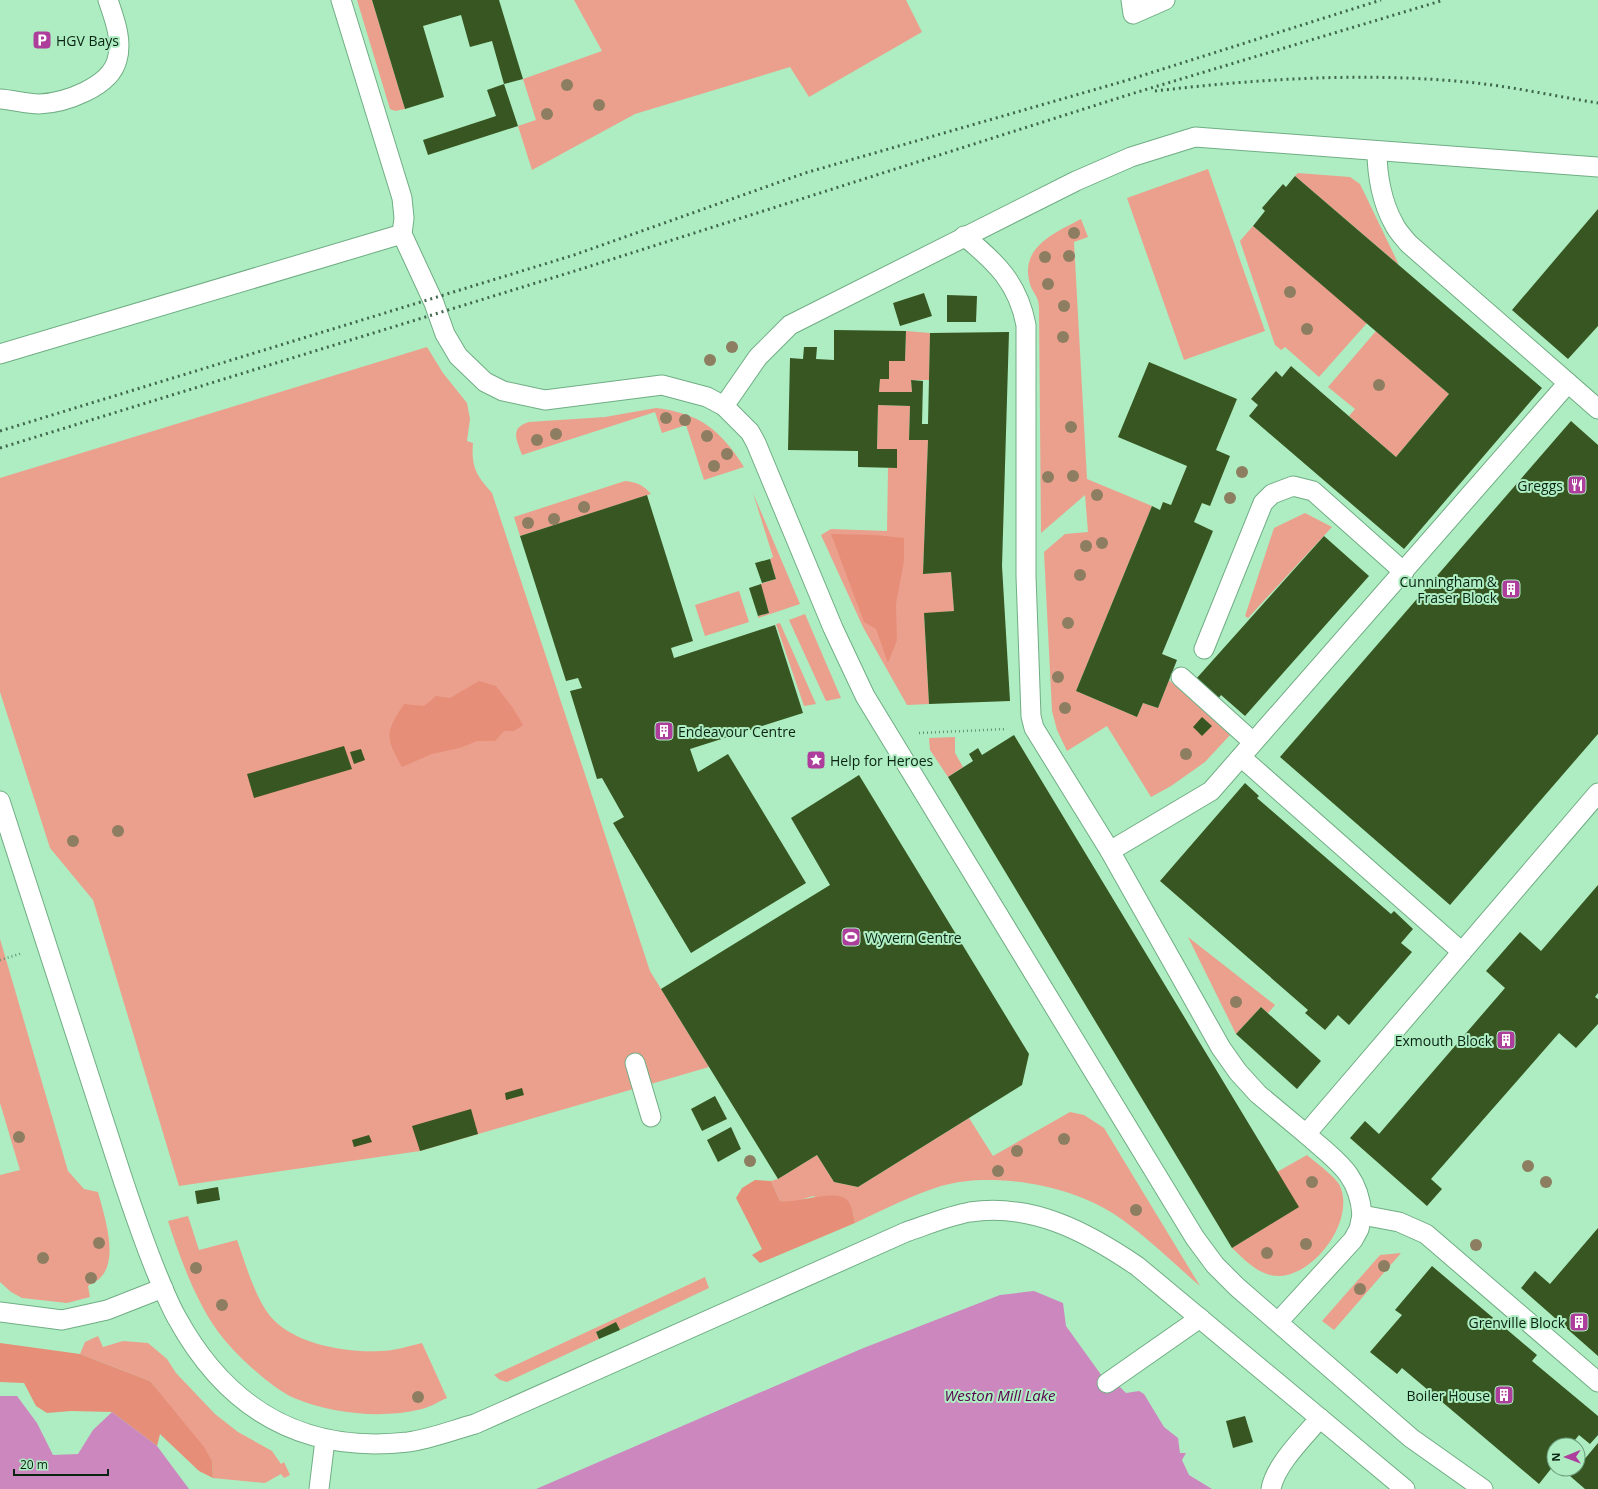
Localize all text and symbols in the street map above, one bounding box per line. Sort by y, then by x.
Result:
parking icon: HGV Bays [31,29,53,51]
place label: HGV Bays [56,31,119,50]
restaurant icon: Greggs [1566,474,1588,496]
place label: Greggs [1517,476,1563,495]
place label: Cunningham & Fraser Block [1400,572,1498,607]
building icon: Cunningham & Fraser Block [1500,578,1522,600]
building icon: Endeavour Centre [653,720,675,742]
place label: Endeavour Centre [678,722,796,741]
place icon: Help for Heroes [805,749,827,771]
place label: Help for Heroes [830,751,934,770]
sports icon: Wyvern Centre [840,926,862,948]
place label: Wyvern Centre [865,928,962,947]
building icon: Exmouth Block [1495,1029,1517,1051]
place label: Exmouth Block [1395,1031,1493,1050]
building icon: Grenville Block [1568,1311,1590,1333]
place label: Grenville Block [1468,1313,1566,1332]
building icon: Boiler House [1493,1384,1515,1406]
water label: Weston Mill Lake [945,1385,1056,1405]
place label: Boiler House [1406,1386,1490,1405]
north arrow [1546,1437,1586,1477]
scale bar [14,1451,108,1477]
text: N [1548,1453,1563,1462]
text: 20 m [20,1456,48,1473]

